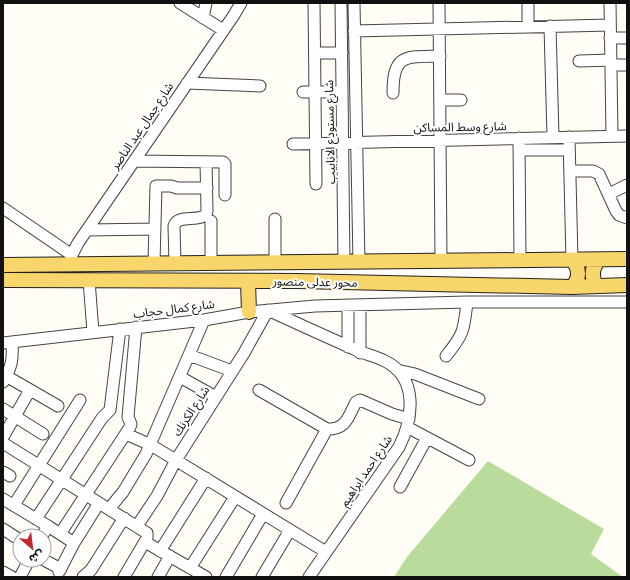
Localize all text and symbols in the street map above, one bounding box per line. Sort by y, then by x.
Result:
street label: شارع جمال عبد الناصر [105,78,178,174]
street label: شارع مستودع الانابيب [319,80,340,184]
street label: شارع وسط المساكن [413,116,507,137]
street label: محور عدلى منصور [271,271,358,291]
street label: شارع كمال حجاب [132,294,216,323]
street label: شارع الكرنك [167,382,214,440]
street label: شارع احمد ابراهيم [335,431,397,510]
north arrow [12,528,52,568]
text: ش [27,547,48,568]

